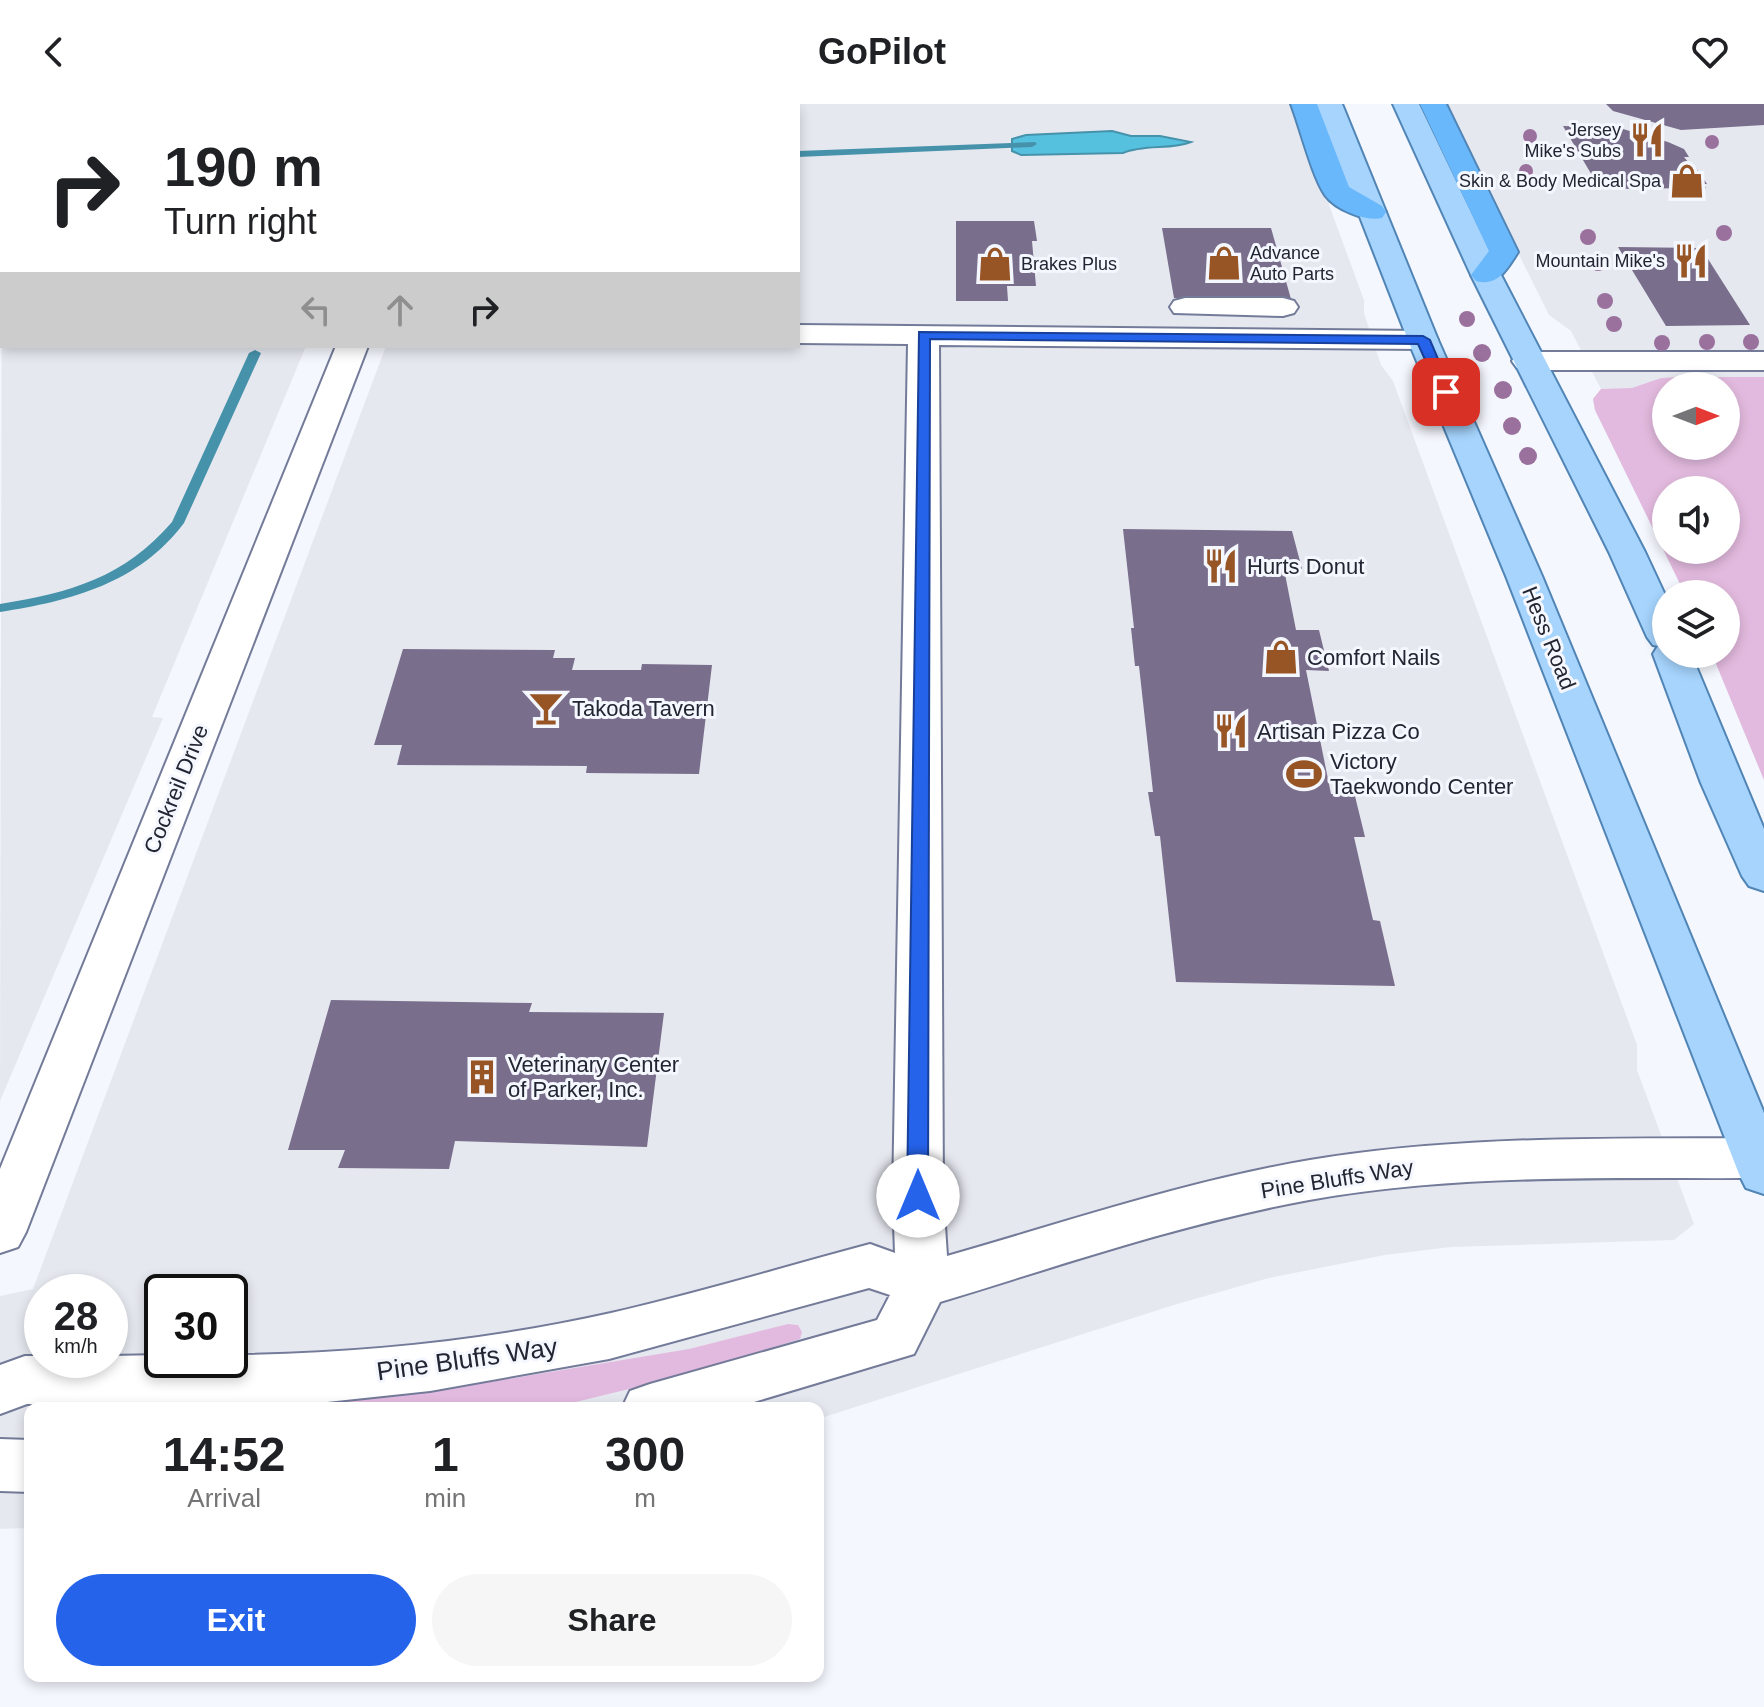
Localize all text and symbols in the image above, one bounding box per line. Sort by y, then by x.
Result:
icon: back [32,30,76,74]
icon: heart [1688,30,1732,74]
text: GoPilot [818,31,946,72]
place label: Jersey Mike's Subs [1525,120,1621,161]
restaurant icon: Jersey Mike's Subs [1628,121,1666,159]
text: 190 m [164,135,323,198]
icon: right [32,136,136,240]
shop icon: Skin & Body Medical Spa [1668,162,1706,200]
place label: Skin & Body Medical Spa [1459,171,1662,191]
text: Turn right [164,201,317,242]
restaurant icon: Mountain Mike's [1672,242,1710,280]
place label: Advance Auto Parts [1250,243,1334,284]
shop icon: Advance Auto Parts [1205,244,1243,282]
shop icon: Brakes Plus [976,245,1014,283]
place label: Mountain Mike's [1536,251,1665,271]
place label: Brakes Plus [1021,254,1117,274]
icon: left [294,288,338,332]
icon: ahead [378,288,422,332]
icon: right [462,288,506,332]
pin [1412,358,1480,426]
icon: arrive [1424,370,1468,414]
north arrow [1652,372,1740,460]
map controls [1652,372,1740,668]
button: sound [1652,476,1740,564]
restaurant icon: Hurts Donut [1202,547,1240,585]
place label: Hurts Donut [1247,554,1364,579]
button: layers [1652,580,1740,668]
street label: Hess Road [1517,583,1581,693]
shop icon: Comfort Nails [1262,638,1300,676]
place label: Comfort Nails [1307,645,1440,670]
bar icon: Takoda Tavern [527,689,565,727]
place label: Takoda Tavern [572,696,715,721]
restaurant icon: Artisan Pizza Co [1212,712,1250,750]
place label: Artisan Pizza Co [1257,719,1420,744]
street label: Cockreil Drive [139,721,213,857]
place label: Victory Taekwondo Center [1330,749,1513,799]
sports icon: Victory Taekwondo Center [1285,755,1323,793]
place label: Veterinary Center of Parker, Inc. [508,1052,679,1102]
building icon: Veterinary Center of Parker, Inc. [463,1058,501,1096]
position arrow [876,1154,960,1238]
street label: Pine Bluffs Way [1259,1155,1415,1203]
speed limit sign: 30 [144,1274,248,1378]
text: 28 [54,1294,98,1338]
street label: Pine Bluffs Way [375,1331,559,1387]
text: km/h [54,1335,98,1357]
text: 14:52 [163,1428,286,1481]
text: 1 [432,1428,459,1481]
text: 300 [605,1428,685,1481]
text: Arrival [187,1483,261,1513]
text: min [424,1483,466,1513]
text: m [634,1483,656,1513]
button: Exit [56,1574,416,1666]
button: Share [432,1574,792,1666]

